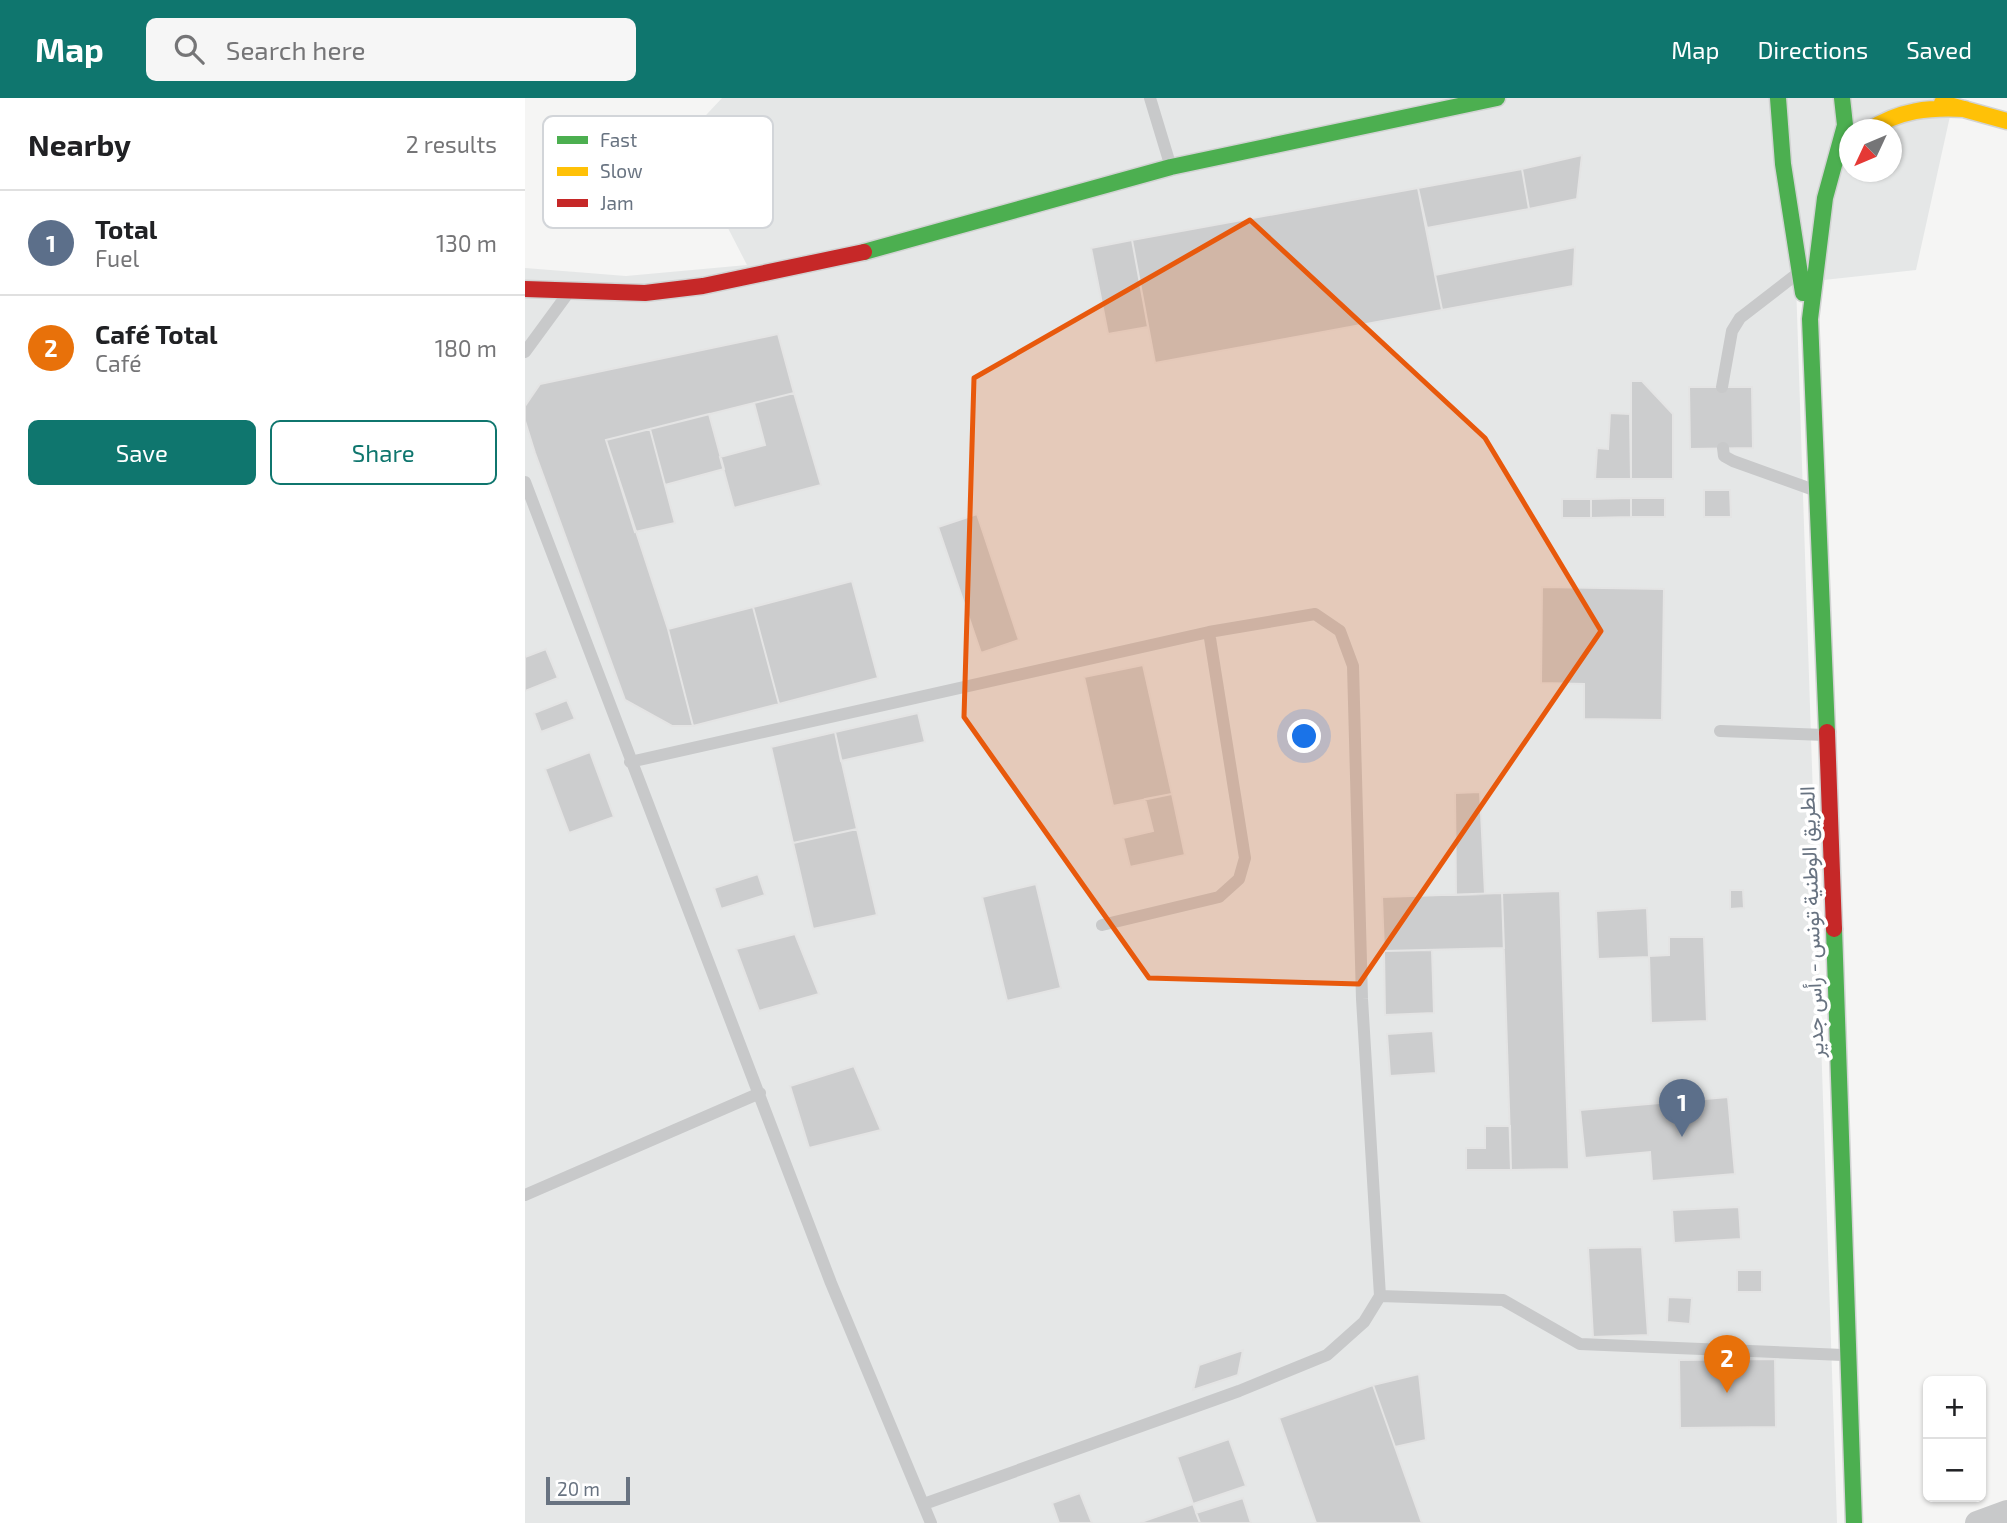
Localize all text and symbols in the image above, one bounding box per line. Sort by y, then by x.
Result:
search box [146,18,636,81]
text: Map [35,29,104,69]
icon: search [170,30,208,68]
text: Search here [226,34,365,65]
text: Map [1671,35,1719,64]
text: Directions [1757,35,1868,64]
text: Saved [1906,35,1972,64]
legend [543,116,773,228]
north arrow [1839,119,1902,182]
text: Nearby [28,126,131,162]
text: Fast [600,128,637,151]
text: 2 results [406,130,497,158]
text: Slow [600,159,643,182]
text: Jam [600,191,634,214]
text: Total [95,213,157,244]
text: 1 [46,229,56,257]
text: 130 m [436,229,497,257]
text: Fuel [95,244,139,272]
text: Café Total [95,318,218,349]
text: 2 [44,334,58,362]
text: 180 m [435,334,497,362]
text: Café [95,349,142,377]
button: Save [28,420,256,485]
button: Share [270,420,497,485]
your location [1287,719,1321,753]
street label: الطريق الوطنية تونس - رأس جدير [1793,786,1830,1059]
pin: 1 [1659,1079,1705,1137]
pin: 2 [1704,1335,1750,1393]
map controls [1923,1376,1986,1502]
button: + [1923,1376,1986,1439]
button: − [1923,1439,1986,1502]
scale bar [546,1474,630,1506]
text: 20 m [557,1477,600,1500]

